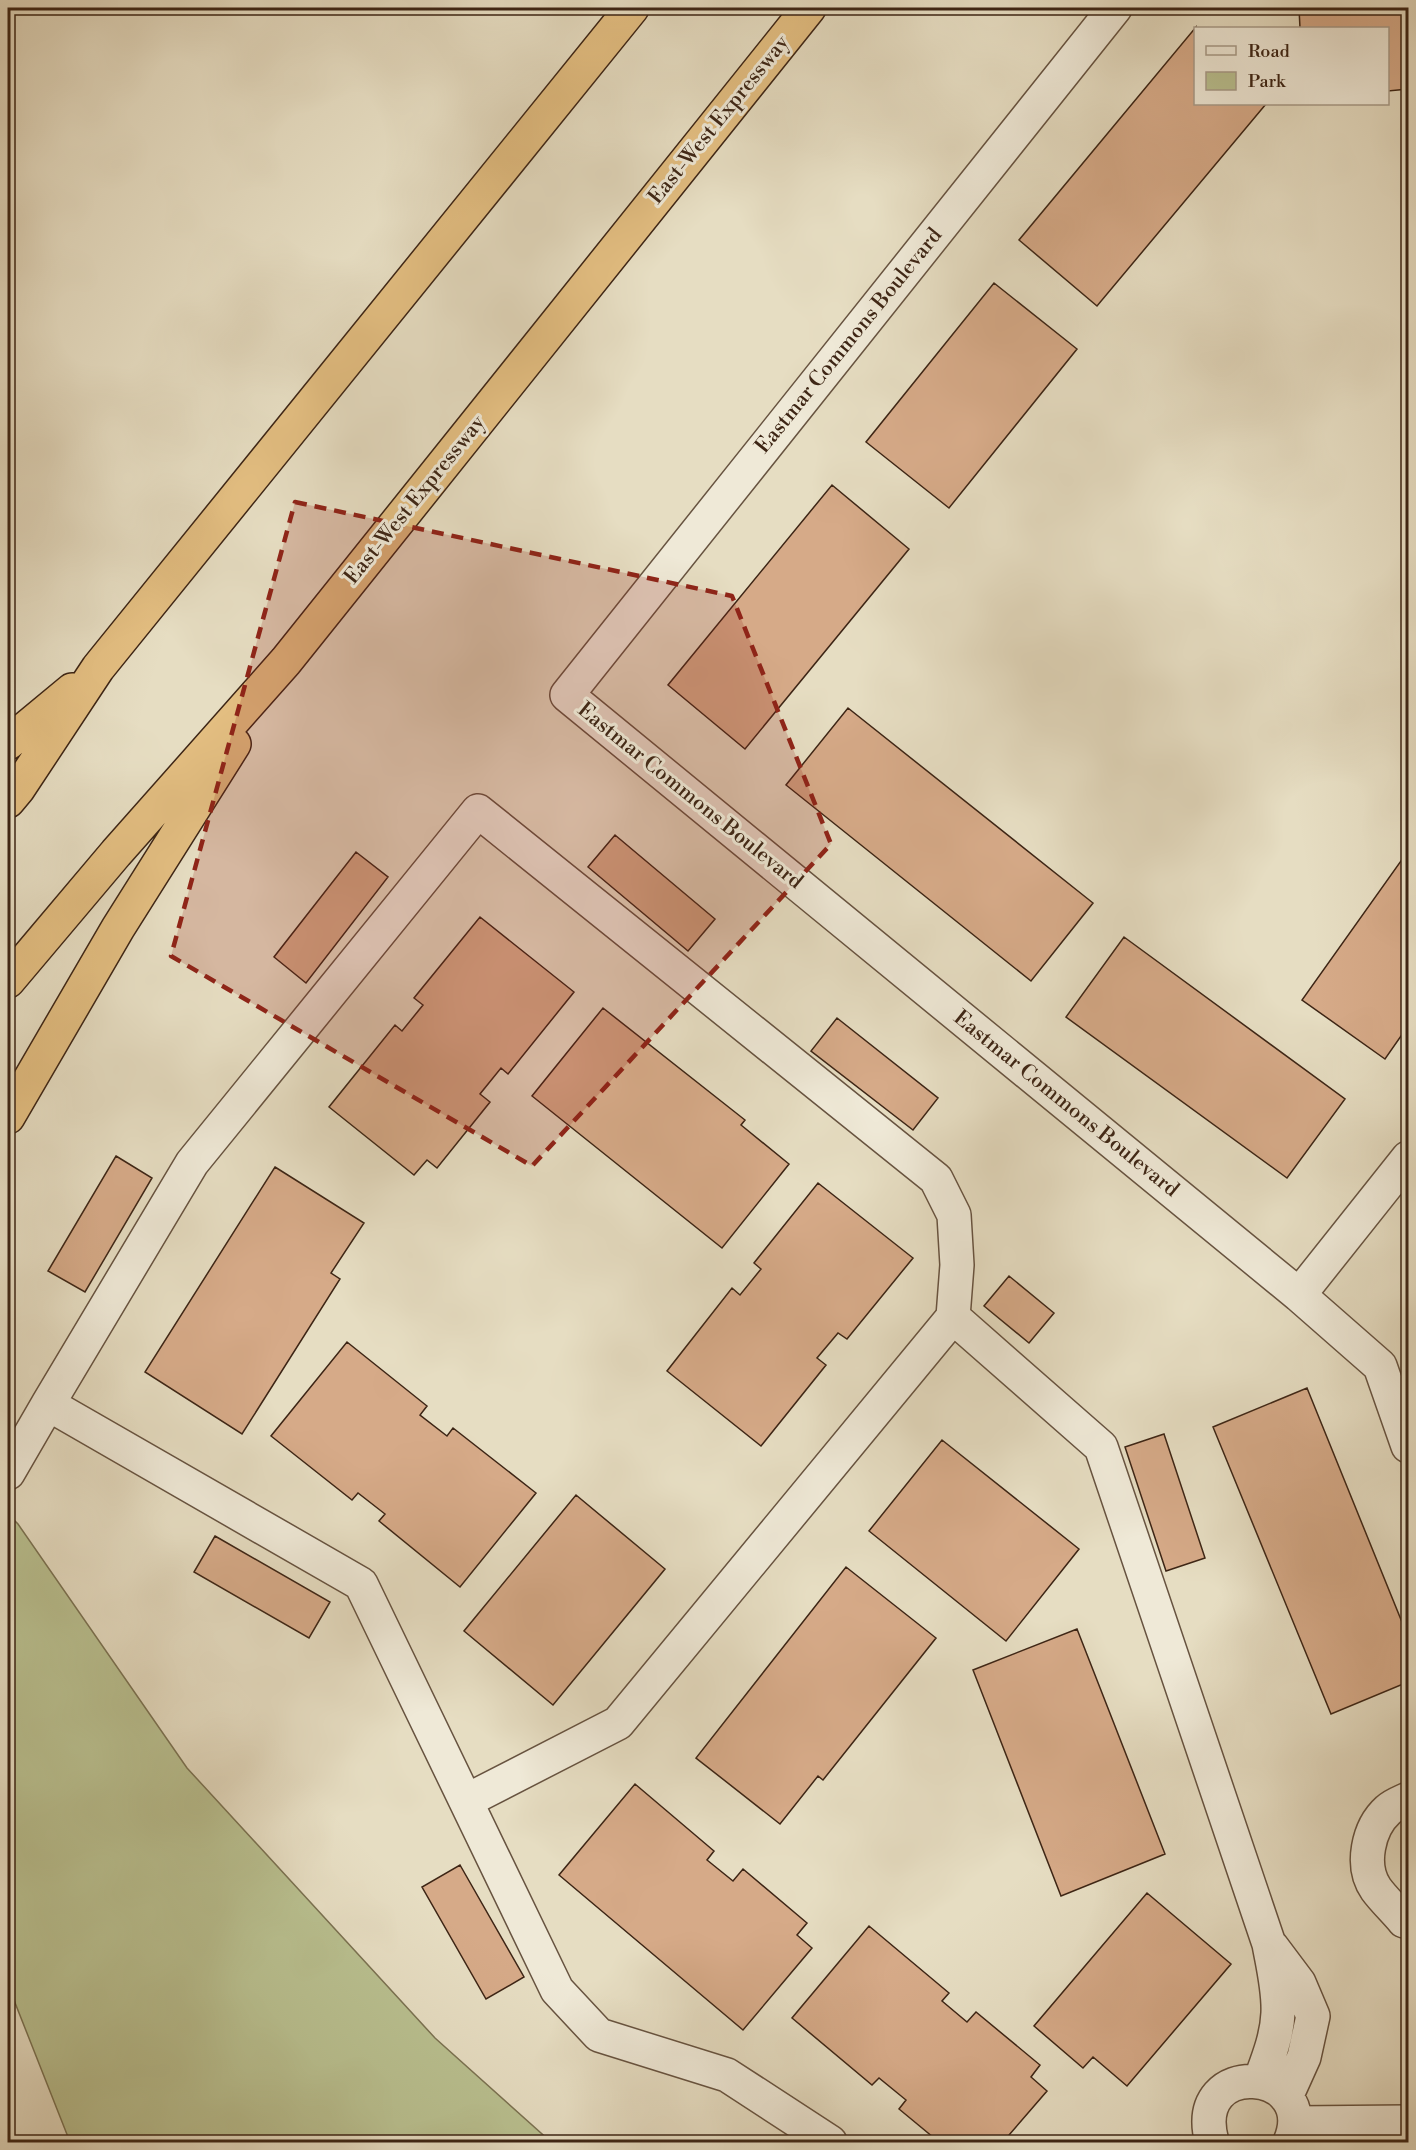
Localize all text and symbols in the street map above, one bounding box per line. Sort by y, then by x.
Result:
legend [1194,27,1389,105]
street label: East-West Expressway [643,30,796,210]
text: Road [1248,40,1291,63]
text: Park [1248,70,1287,93]
street label: Eastmar Commons Boulevard [750,223,948,459]
street label: East-West Expressway [339,410,492,590]
street label: Eastmar Commons Boulevard [572,697,808,895]
street label: Eastmar Commons Boulevard [948,1005,1184,1203]

